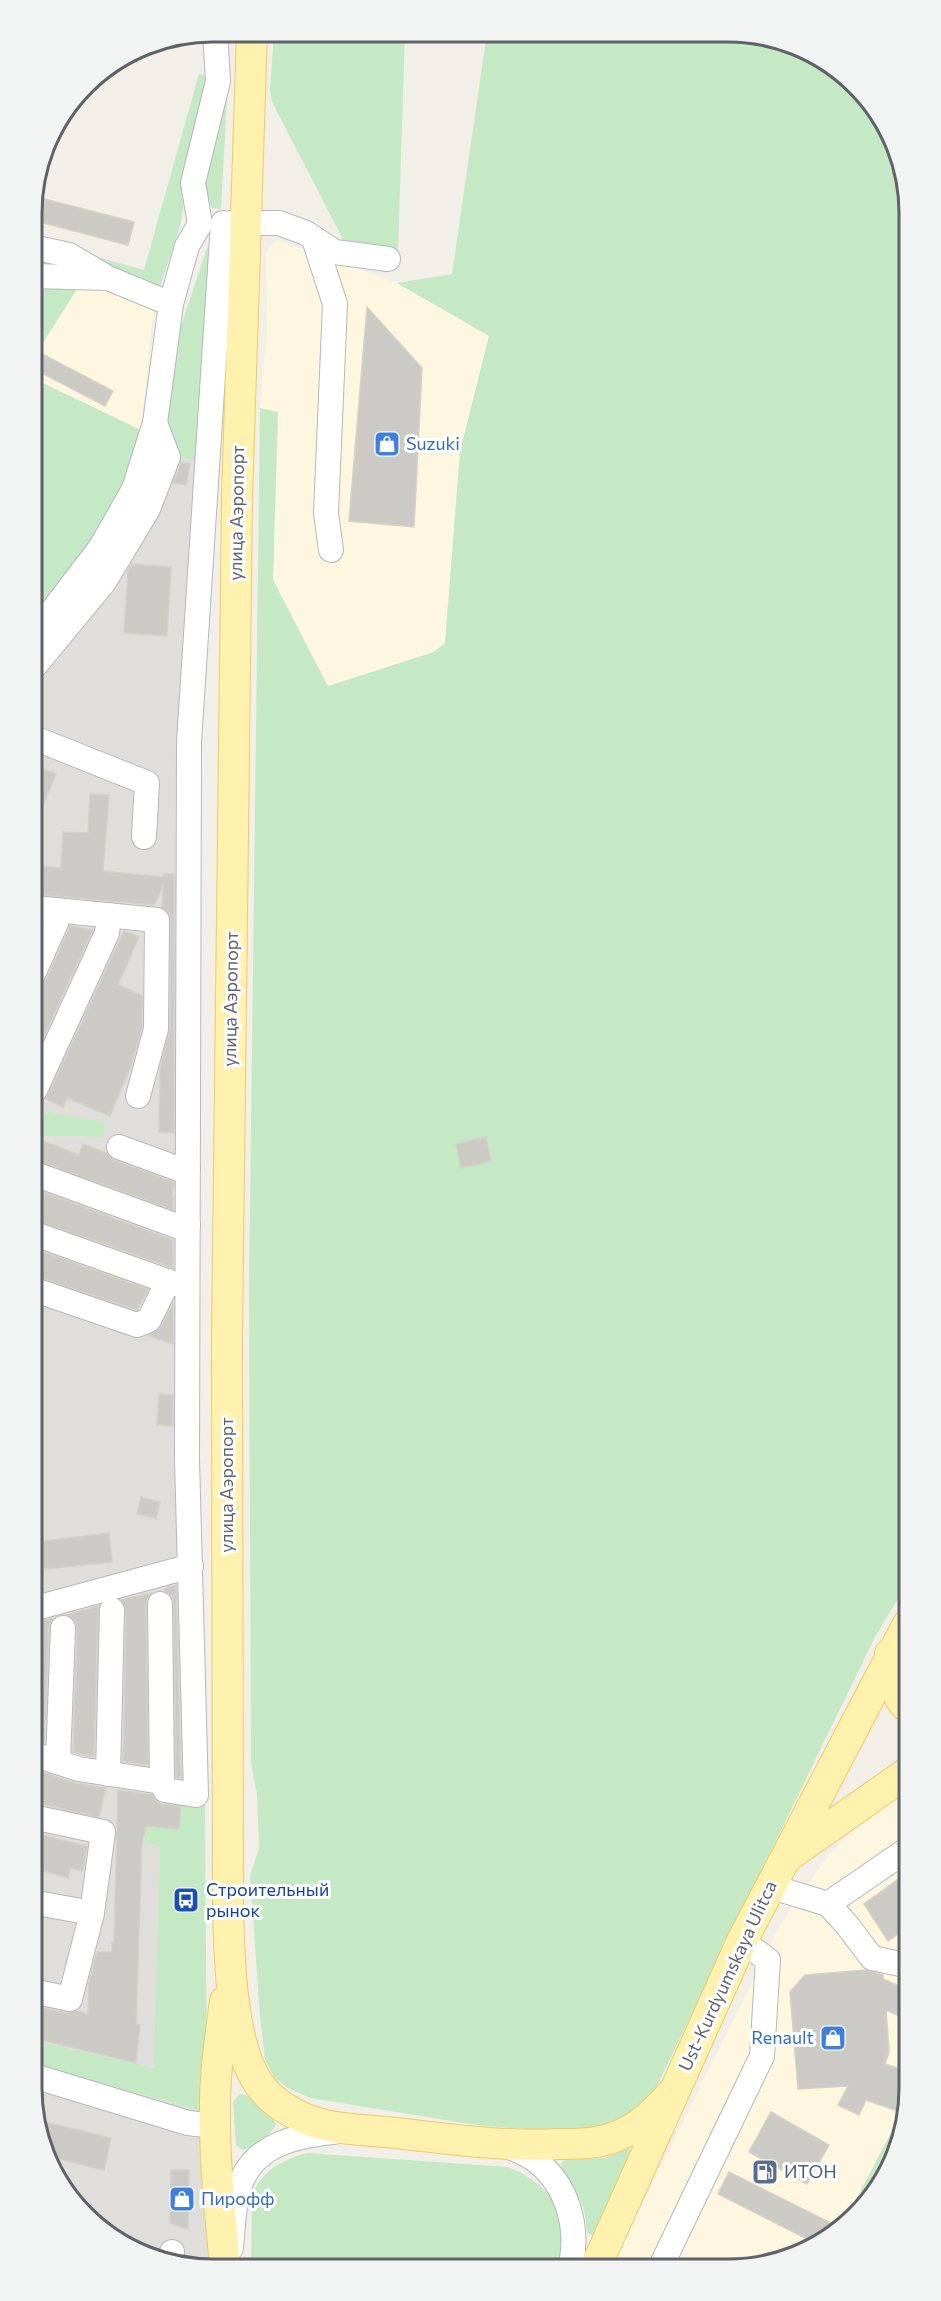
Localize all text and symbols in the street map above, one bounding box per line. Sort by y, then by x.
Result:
shop icon: Suzuki [372,429,402,459]
place label: Suzuki [406,432,460,454]
street label: улица Аэропорт [224,445,248,581]
street label: улица Аэропорт [218,931,242,1067]
street label: улица Аэропорт [215,1417,237,1553]
street label: Ust-Kurdyumskaya Ulitca [673,1877,781,2074]
place label: Строительный рынок [206,1878,329,1921]
bus stop icon: Строительный рынок [171,1885,201,1915]
shop icon: Renault [818,2023,848,2053]
place label: Renault [751,2026,814,2048]
fuel station icon: ИТОН [750,2157,780,2187]
place label: ИТОН [784,2160,837,2182]
shop icon: Пирофф [167,2184,197,2214]
place label: Пирофф [201,2187,274,2209]

